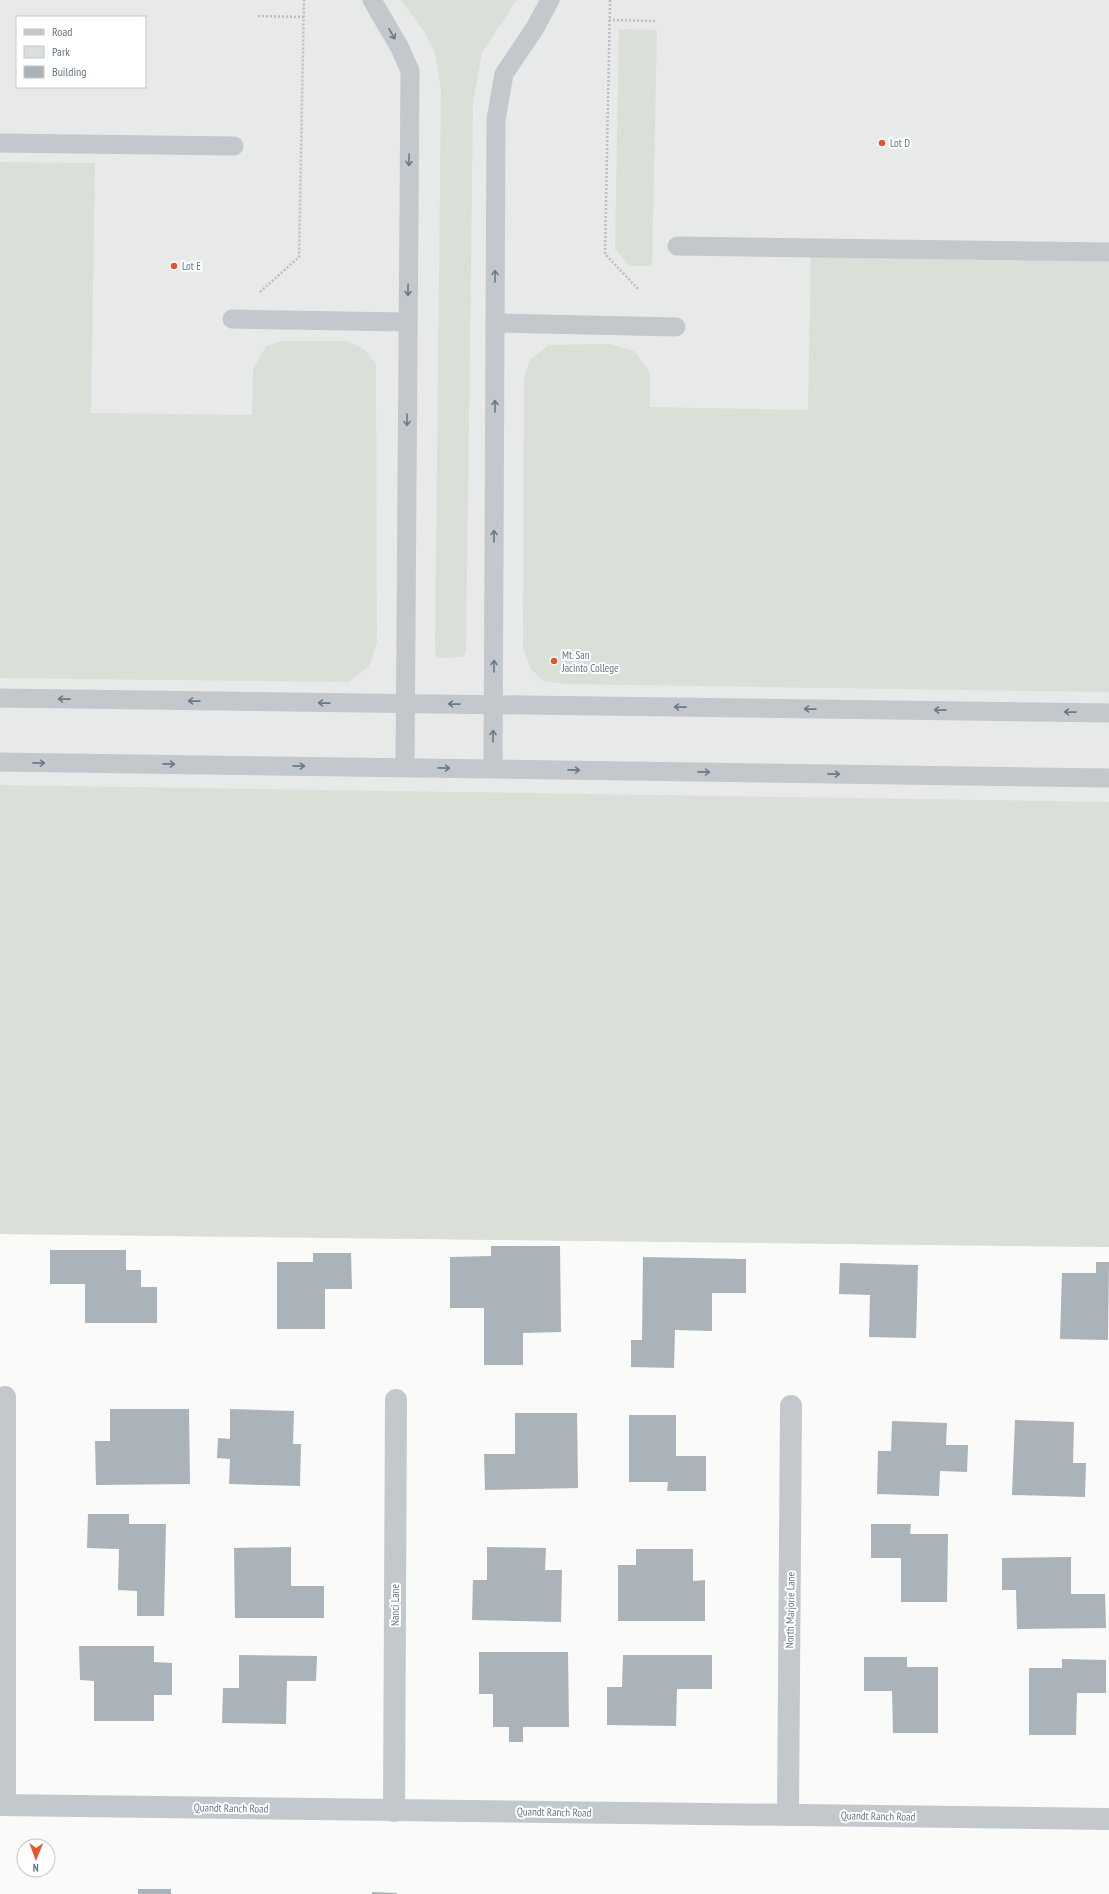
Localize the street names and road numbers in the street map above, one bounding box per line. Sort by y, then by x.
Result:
street label: North Marjorie Lane [782,1571,798,1648]
street label: Nanci Lane [388,1584,402,1626]
street label: Quandt Ranch Road [194,1800,269,1816]
street label: Quandt Ranch Road [517,1804,592,1820]
street label: Quandt Ranch Road [841,1808,916,1824]

